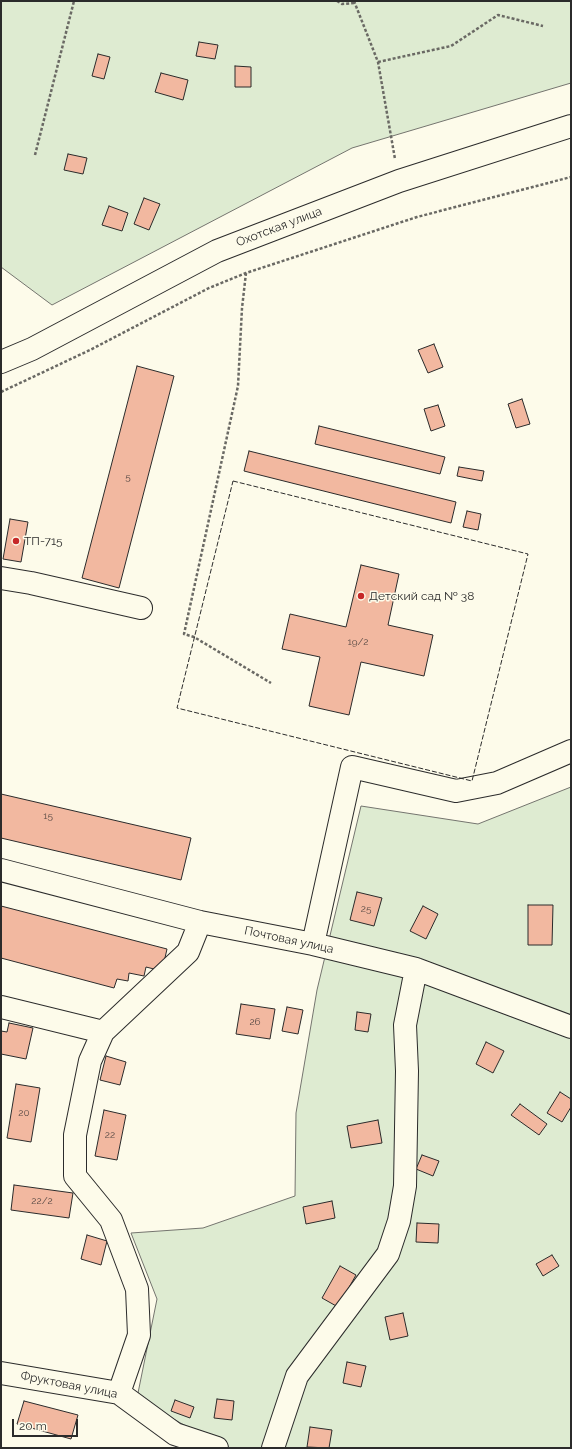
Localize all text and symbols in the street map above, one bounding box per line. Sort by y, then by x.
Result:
street label: Охотская улица [234,204,324,250]
house number: 5 [125,471,131,483]
place label: ТП-715 [24,534,63,548]
marker: ТП-715 [11,536,21,546]
place label: Детский сад № 38 [369,589,474,603]
marker: Детский сад № 38 [356,591,366,601]
house number: 19/2 [347,636,369,648]
house number: 15 [43,810,53,822]
house number: 25 [361,903,371,915]
street label: Почтовая улица [243,924,335,956]
house number: 26 [249,1016,261,1028]
house number: 20 [18,1107,30,1119]
house number: 22 [105,1129,115,1141]
house number: 22/2 [31,1195,53,1207]
street label: Фруктовая улица [19,1369,119,1401]
scale bar [14,1411,80,1437]
text: 20 m [19,1419,47,1433]

